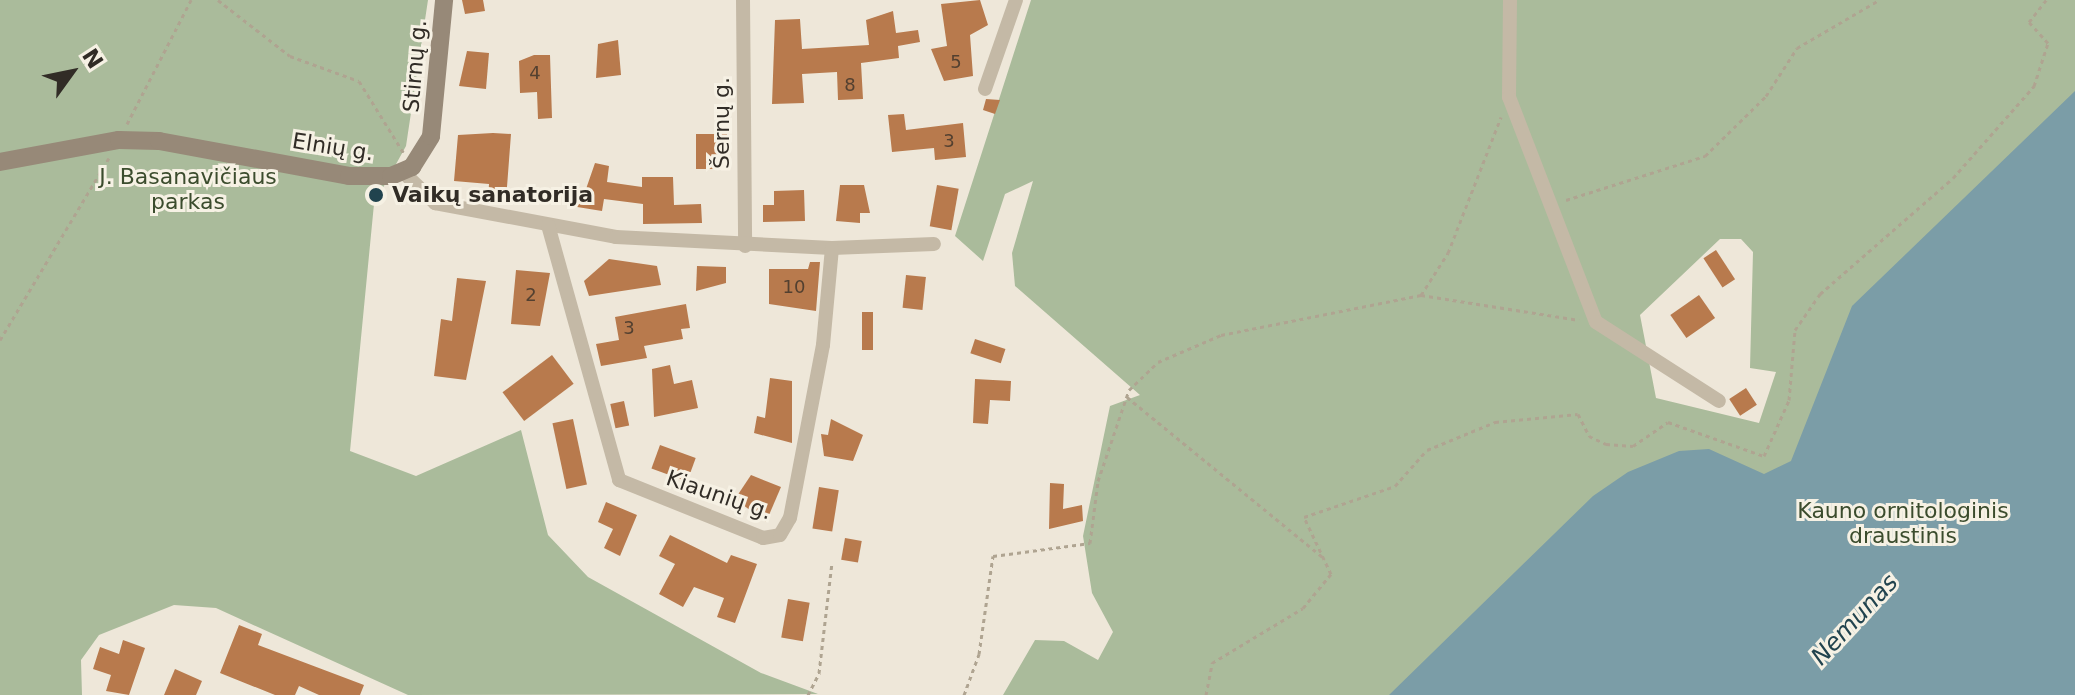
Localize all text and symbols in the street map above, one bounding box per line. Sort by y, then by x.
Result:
street label: Stirnų g. [398,18,432,114]
north arrow [32,32,112,112]
text: N [77,44,108,73]
house number: 5 [950,51,962,73]
house number: 4 [529,62,541,84]
house number: 8 [844,74,856,96]
street label: Šernų g. [709,77,735,169]
street label: Elnių g. [290,128,376,166]
house number: 3 [943,130,955,152]
park label: J. Basanavičiaus parkas [99,163,277,214]
place label: Vaikų sanatorija [392,182,593,208]
marker: Vaikų sanatorija [367,186,385,204]
house number: 10 [783,276,805,298]
house number: 2 [525,284,537,306]
house number: 3 [623,317,635,339]
street label: Kiaunių g. [663,465,775,525]
park label: Kauno ornitologinis draustinis [1797,497,2009,548]
water label: Nemunas [1806,569,1904,671]

